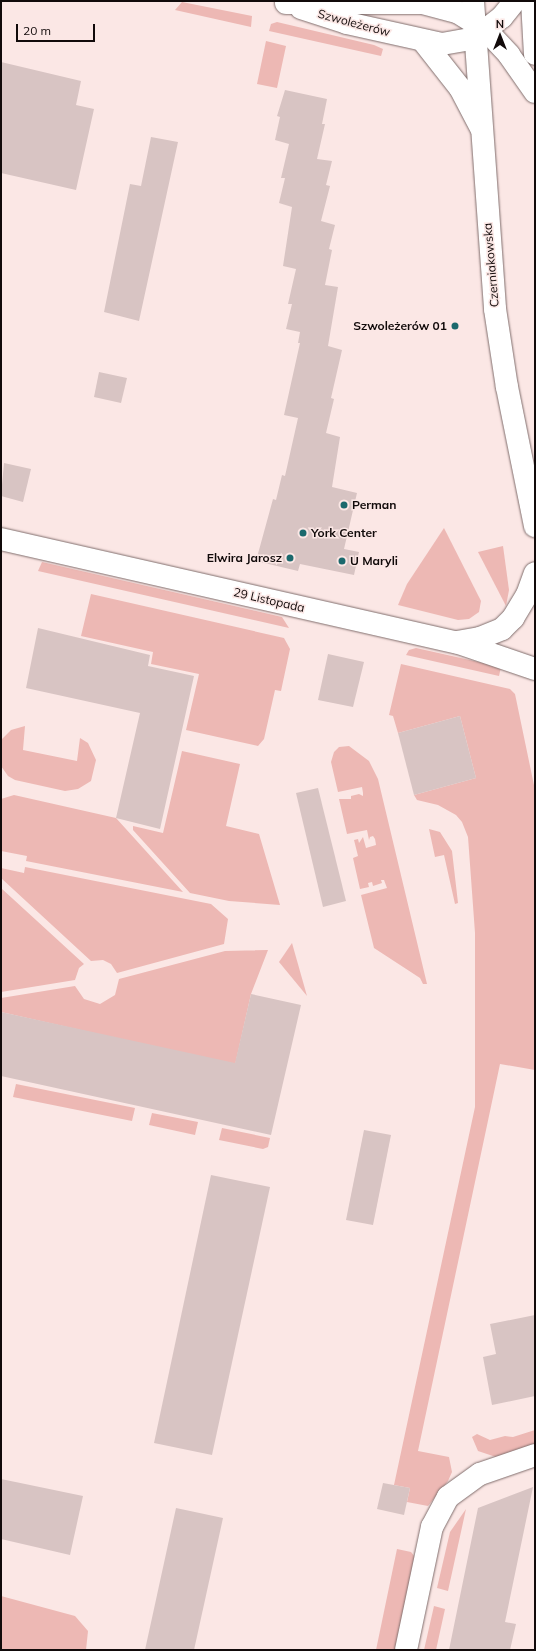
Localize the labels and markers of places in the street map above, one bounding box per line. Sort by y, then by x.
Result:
place label: Szwoleżerów 01 [353,319,447,333]
marker: Szwoleżerów 01 [450,321,460,331]
place label: Perman [352,498,396,512]
marker: Perman [339,500,349,510]
place label: York Center [311,526,377,540]
marker: York Center [298,528,308,538]
place label: Elwira Jarosz [207,551,282,565]
marker: Elwira Jarosz [285,553,295,563]
place label: U Maryli [350,554,398,568]
marker: U Maryli [337,556,347,566]

